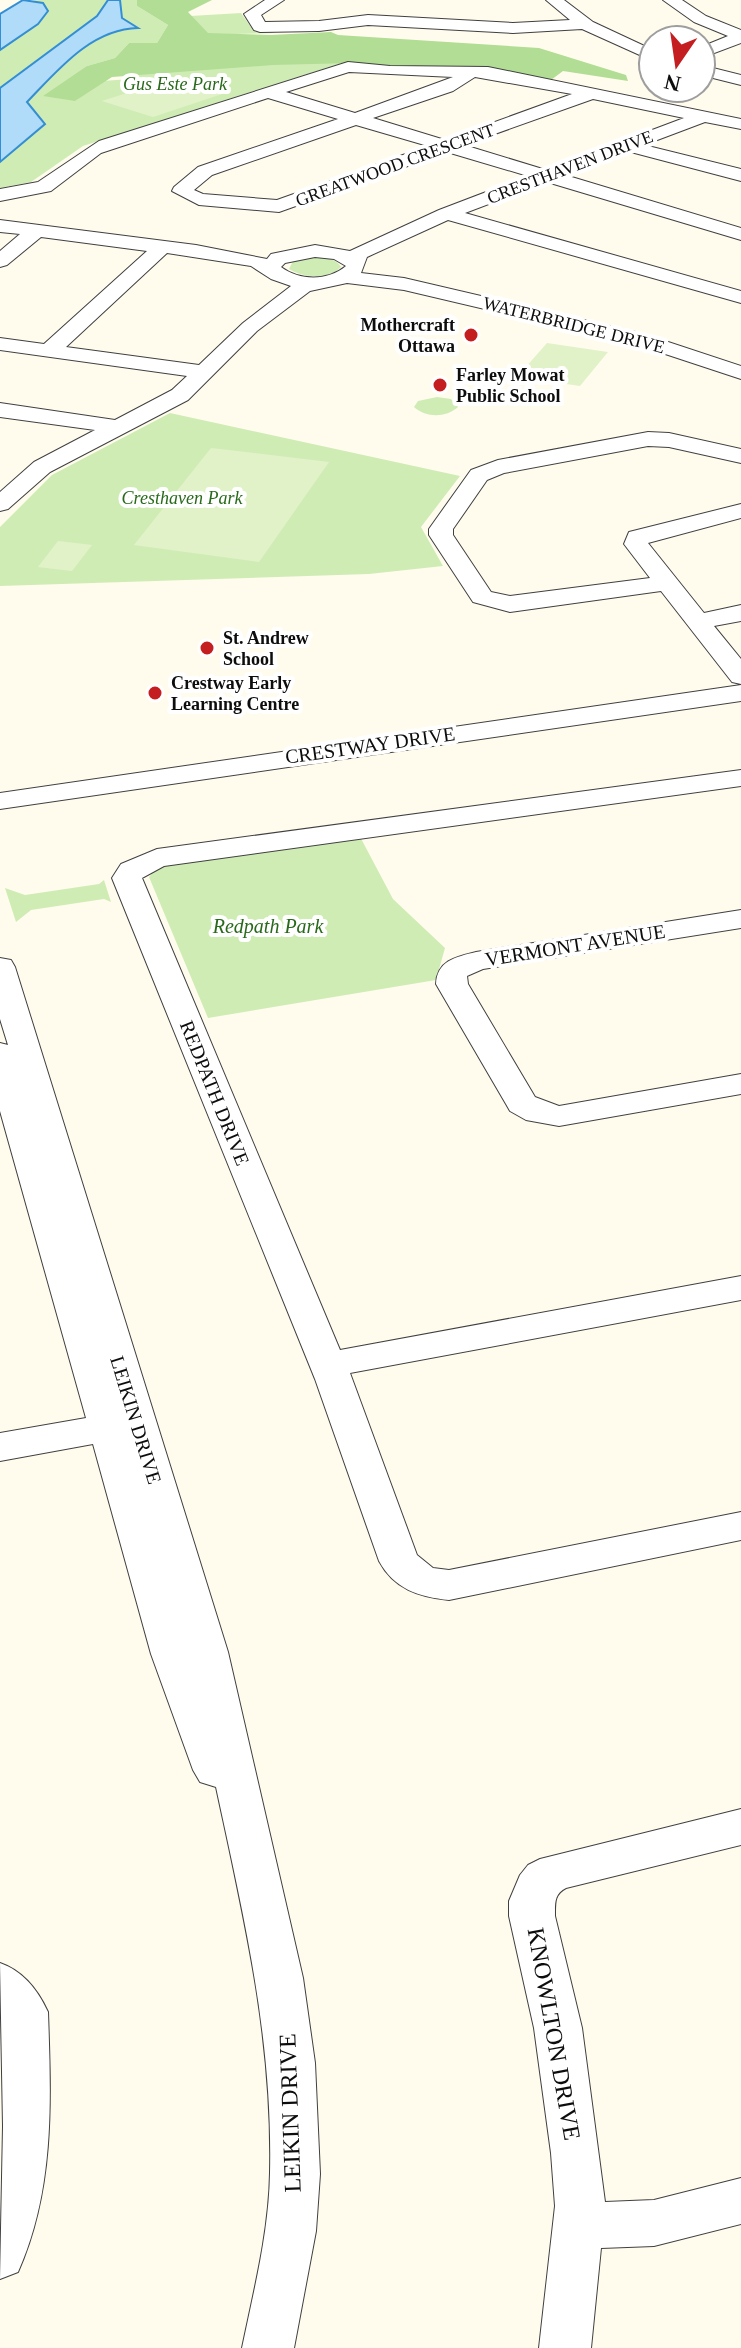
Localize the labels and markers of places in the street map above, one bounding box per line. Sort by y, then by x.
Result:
place label: Mothercraft Ottawa [360,315,455,356]
marker: Mothercraft Ottawa [462,326,480,344]
place label: Farley Mowat Public School [456,365,564,406]
marker: Farley Mowat Public School [431,376,449,394]
place label: St. Andrew School [223,628,309,669]
marker: St. Andrew School [198,639,216,657]
place label: Crestway Early Learning Centre [171,673,299,714]
marker: Crestway Early Learning Centre [146,684,164,702]

